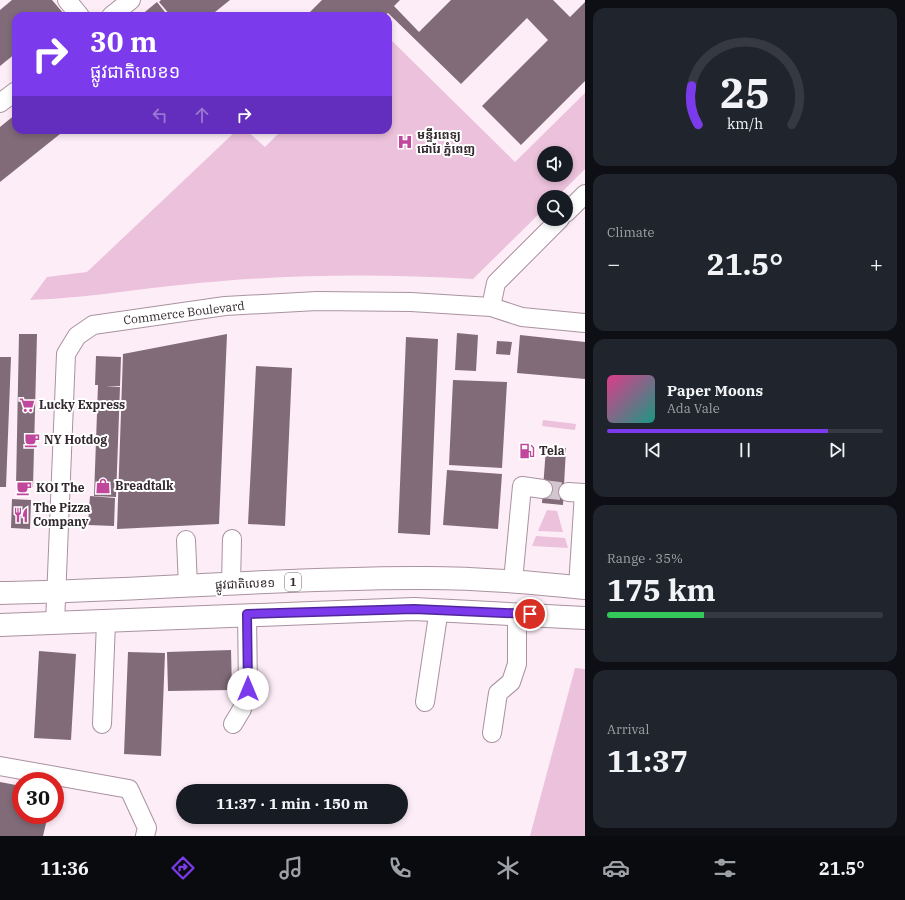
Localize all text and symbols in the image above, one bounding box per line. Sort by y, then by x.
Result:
text: 30 m [90,23,157,60]
icon: right [24,28,76,80]
text: ផ្លូវជាតិលេខ១ [90,60,180,83]
text: 25 [720,65,770,119]
icon: left [149,104,171,126]
icon: ahead [191,104,213,126]
icon: right [233,104,255,126]
text: km/h [727,113,763,132]
place label: មន្ទីរពេទ្យ ជោរែ ភ្នំពេញ [417,127,475,157]
hospital icon: មន្ទីរពេទ្យ ជោរែ ភ្នំពេញ [396,133,414,151]
map controls [537,146,573,226]
button: sound [537,146,573,182]
button: search [537,190,573,226]
text: Climate [607,224,654,241]
text: 21.5° [707,244,783,283]
text: − [607,249,620,278]
text: + [870,249,883,278]
street label: Commerce Boulevard [122,298,245,327]
text: Paper Moons [667,381,763,400]
supermarket icon: Lucky Express [18,396,36,414]
place label: Lucky Express [39,397,125,412]
text: Ada Vale [667,400,720,417]
cafe icon: NY Hotdog [23,431,41,449]
place label: NY Hotdog [44,432,107,447]
icon: previous [642,439,664,461]
icon: pause [734,439,756,461]
icon: next [826,439,848,461]
fuel station icon: Tela [518,442,536,460]
place label: Tela [539,443,565,458]
shop icon: Breadtalk [94,477,112,495]
place label: Breadtalk [115,478,174,493]
cafe icon: KOI The [15,479,33,497]
place label: KOI The [36,480,85,495]
place label: The Pizza Company [33,500,91,529]
restaurant icon: The Pizza Company [12,506,30,524]
text: Range · 35% [607,550,683,567]
text: 175 km [607,570,716,609]
road number: 1 [285,573,301,591]
street label: ផ្លូវជាតិលេខ១ [215,575,275,596]
pin [513,597,547,631]
icon: arrive [519,603,541,625]
position arrow [227,668,269,710]
text: Arrival [607,721,649,738]
text: 11:37 [607,741,688,780]
speed limit sign: 30 [12,772,64,824]
text: 11:37 · 1 min · 150 m [216,794,368,813]
icon: directions [169,854,197,882]
icon: music [277,854,305,882]
icon: phone [386,854,414,882]
icon: climate [494,854,522,882]
icon: car [602,854,630,882]
icon: filters [711,854,739,882]
text: 11:36 [40,857,89,880]
text: 21.5° [819,857,865,880]

